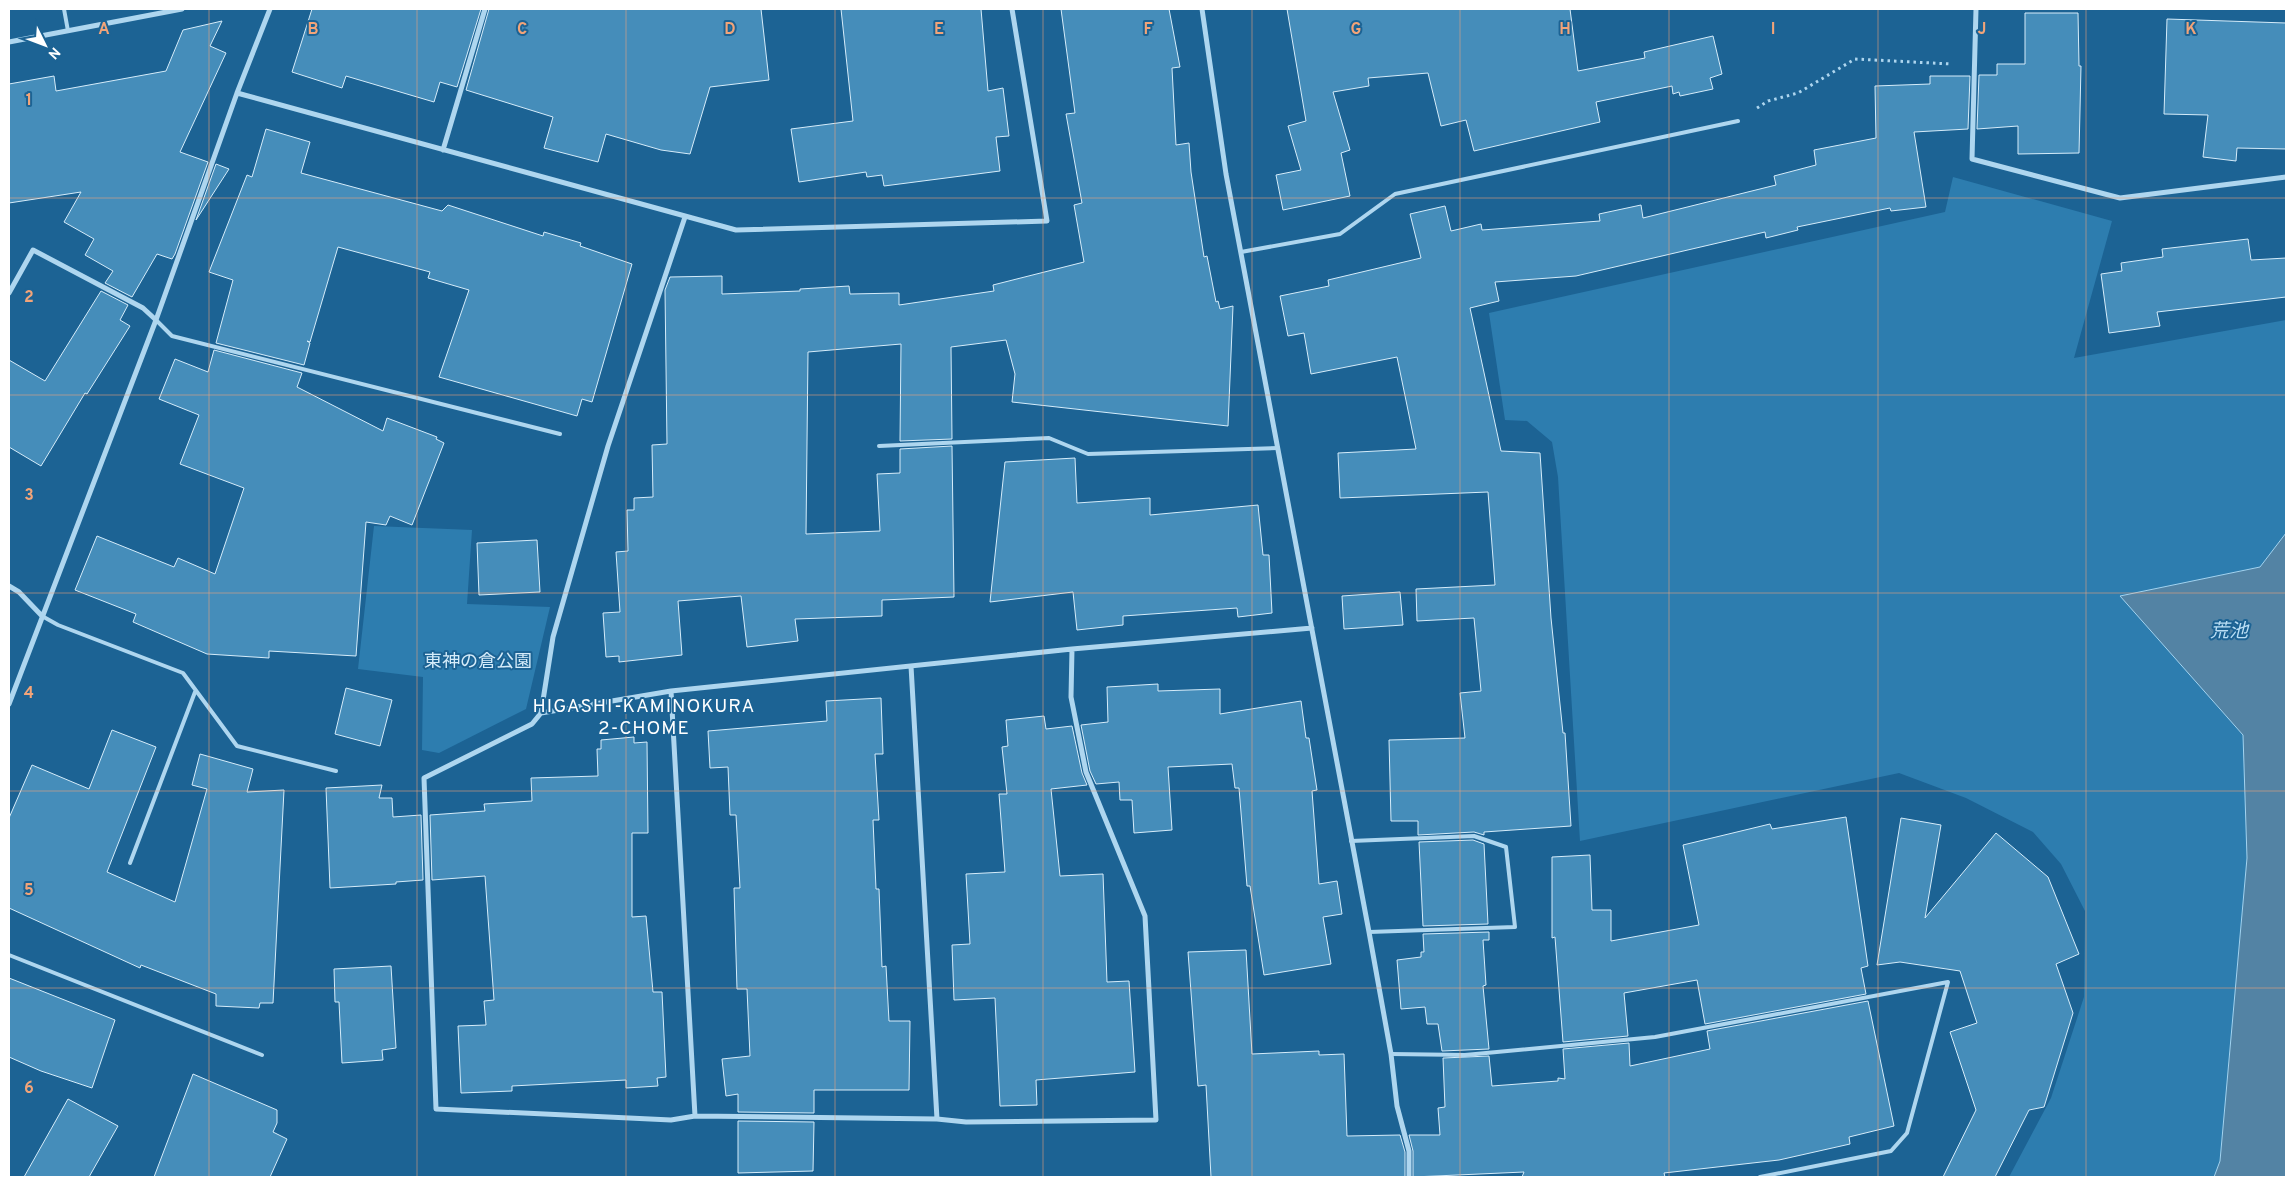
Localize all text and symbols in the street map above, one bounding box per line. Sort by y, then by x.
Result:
north arrow [20,20,70,70]
text: A [98,20,110,40]
text: B [307,20,319,40]
text: C [517,20,527,40]
text: D [724,20,736,40]
text: E [934,20,944,40]
text: F [1143,20,1153,40]
text: G [1351,20,1361,40]
text: H [1559,20,1571,40]
text: I [1771,20,1775,40]
text: J [1978,20,1986,40]
text: K [2185,20,2197,40]
text: N [44,43,63,62]
text: 1 [26,91,32,111]
text: 2 [24,288,34,308]
text: 3 [24,486,34,506]
water label: 荒池 [2210,620,2250,644]
park label: 東神の倉公園 [424,651,532,674]
text: 4 [24,684,34,704]
district label: HIGASHI-KAMINOKURA 2-CHOME [533,695,755,741]
text: 5 [24,881,34,901]
text: 6 [24,1079,34,1099]

